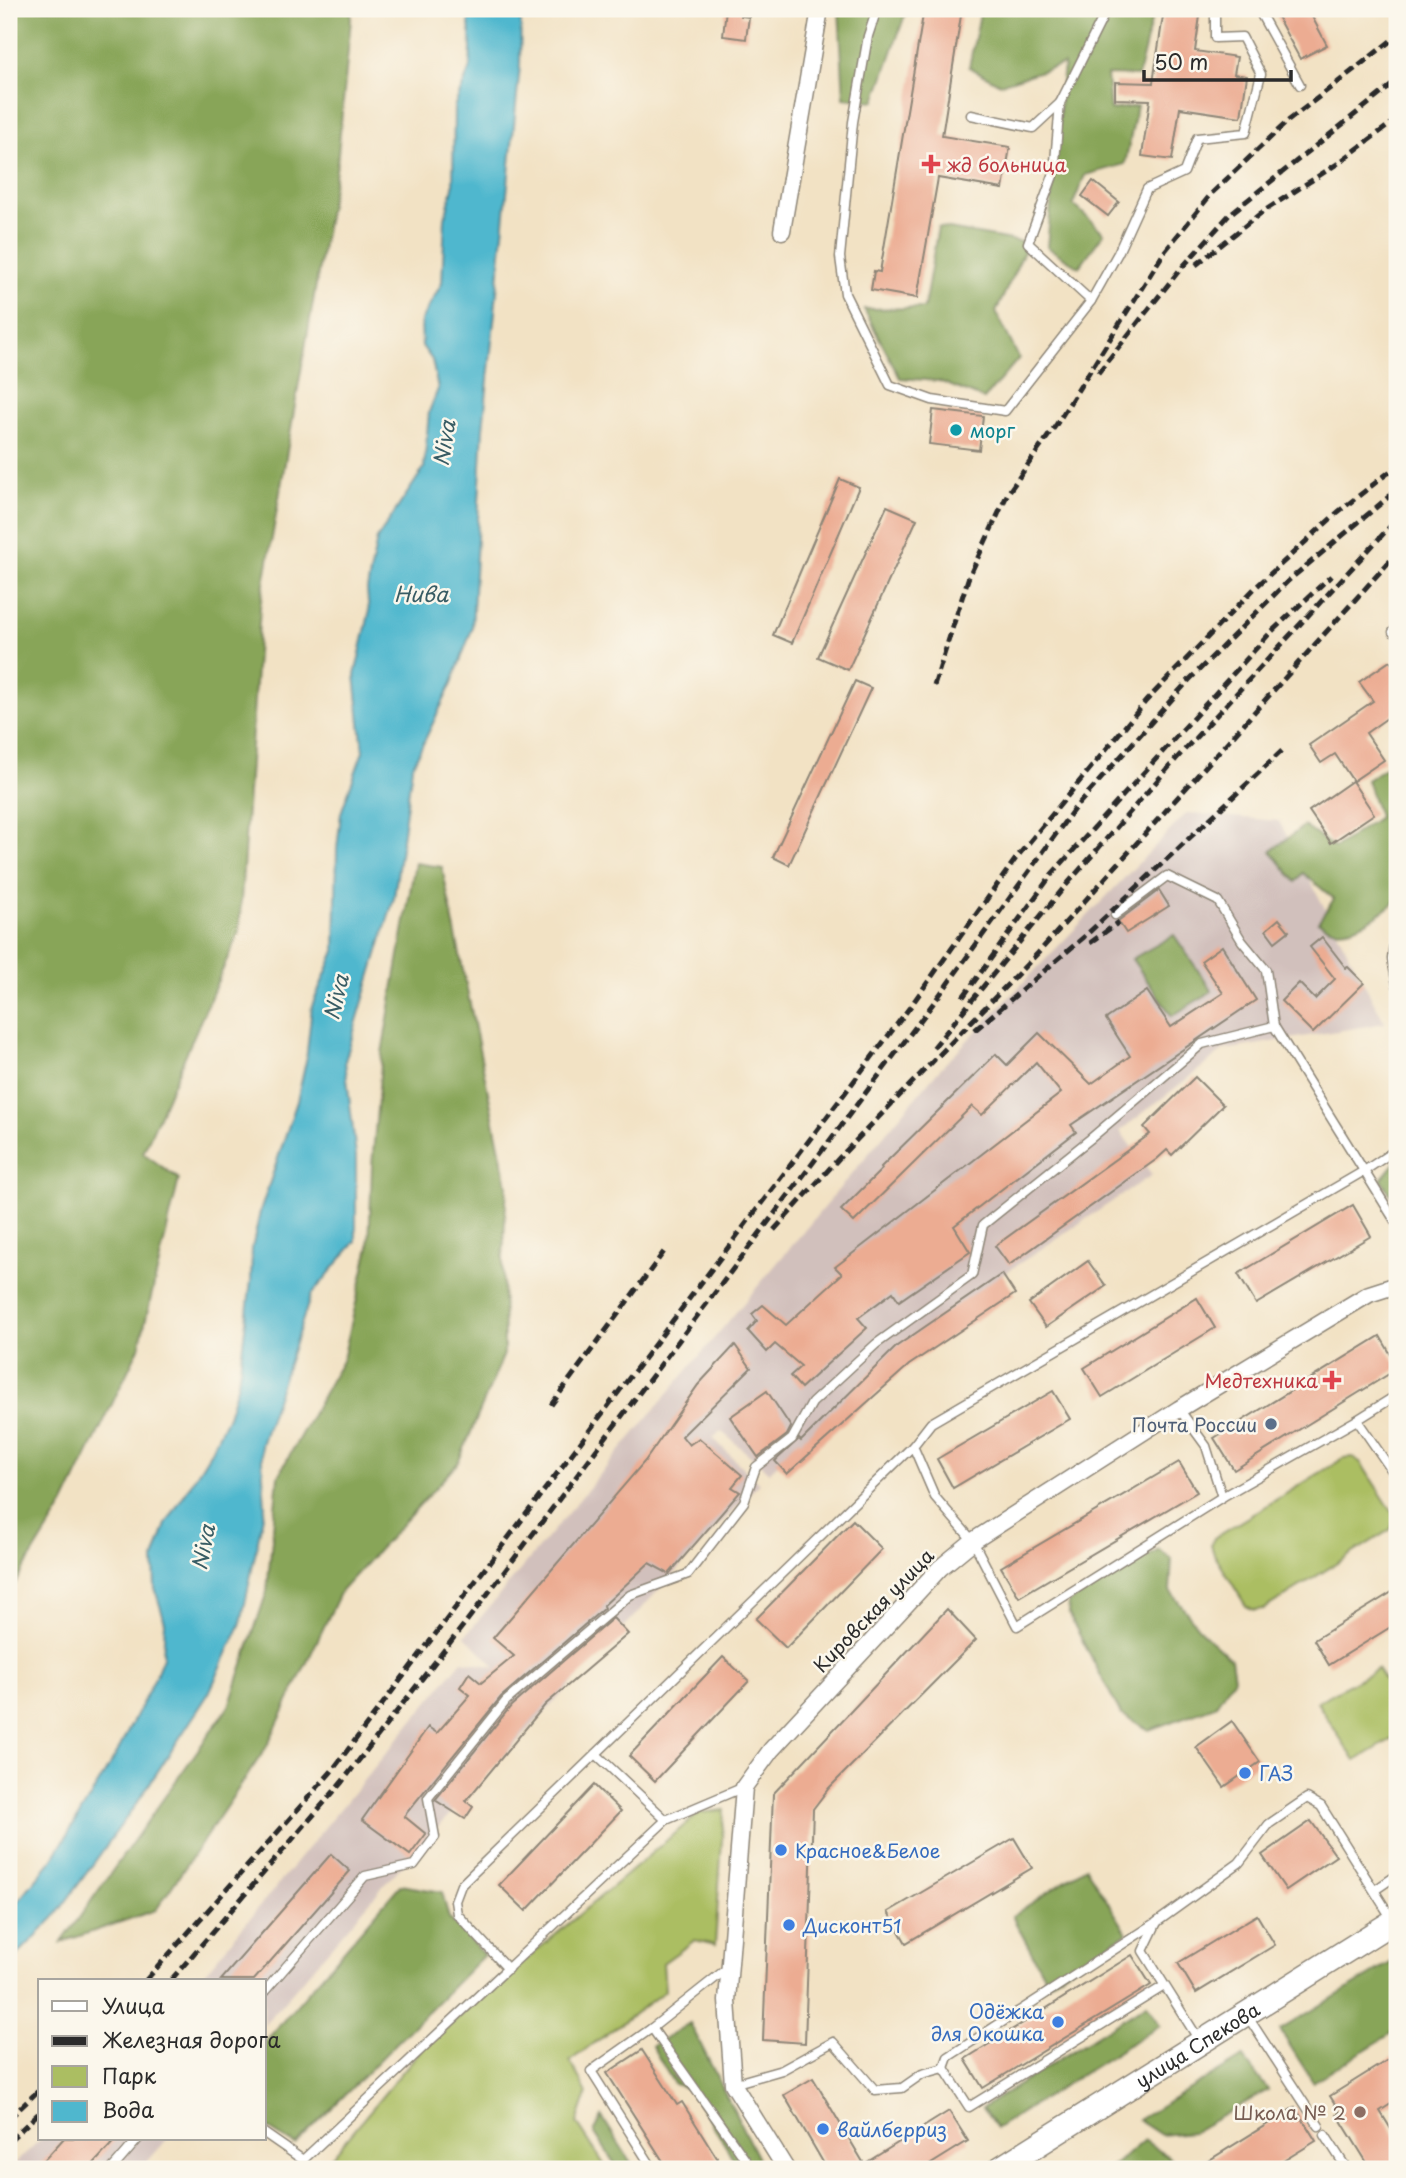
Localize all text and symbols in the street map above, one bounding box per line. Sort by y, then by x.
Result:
scale bar [1144,38,1290,82]
text: 50 m [1154,45,1208,77]
place label: жд больница [946,150,1067,178]
marker: жд больница [921,154,941,174]
place label: морг [970,416,1016,444]
water label: Niva [424,417,463,468]
marker: морг [948,422,964,438]
water label: Нива [394,577,449,609]
water label: Niva [314,970,356,1023]
place label: Медтехника [1204,1366,1318,1394]
marker: Медтехника [1324,1372,1340,1388]
place label: Почта России [1132,1410,1257,1438]
marker: Почта России [1263,1416,1279,1432]
water label: Niva [182,1521,222,1573]
street label: Кировская улица [806,1542,940,1678]
place label: ГАЗ [1259,1759,1293,1787]
marker: ГАЗ [1237,1765,1253,1781]
place label: Красное&Белое [795,1836,940,1864]
marker: Красное&Белое [773,1842,789,1858]
place label: Дисконт51 [802,1911,902,1939]
marker: Дисконт51 [781,1917,797,1933]
legend [38,1979,266,2140]
text: Улица [102,1989,165,2021]
street label: улица Спекова [1130,1995,1265,2094]
place label: Одёжка для Окошка [931,1997,1044,2047]
marker: Одёжка для Окошка [1050,2014,1066,2030]
text: Железная дорога [102,2023,280,2055]
text: Парк [102,2059,157,2091]
text: Вода [102,2093,154,2125]
place label: Школа № 2 [1234,2098,1346,2126]
marker: Школа № 2 [1352,2104,1368,2120]
place label: вайлберриз [837,2115,947,2143]
marker: вайлберриз [815,2121,831,2137]

